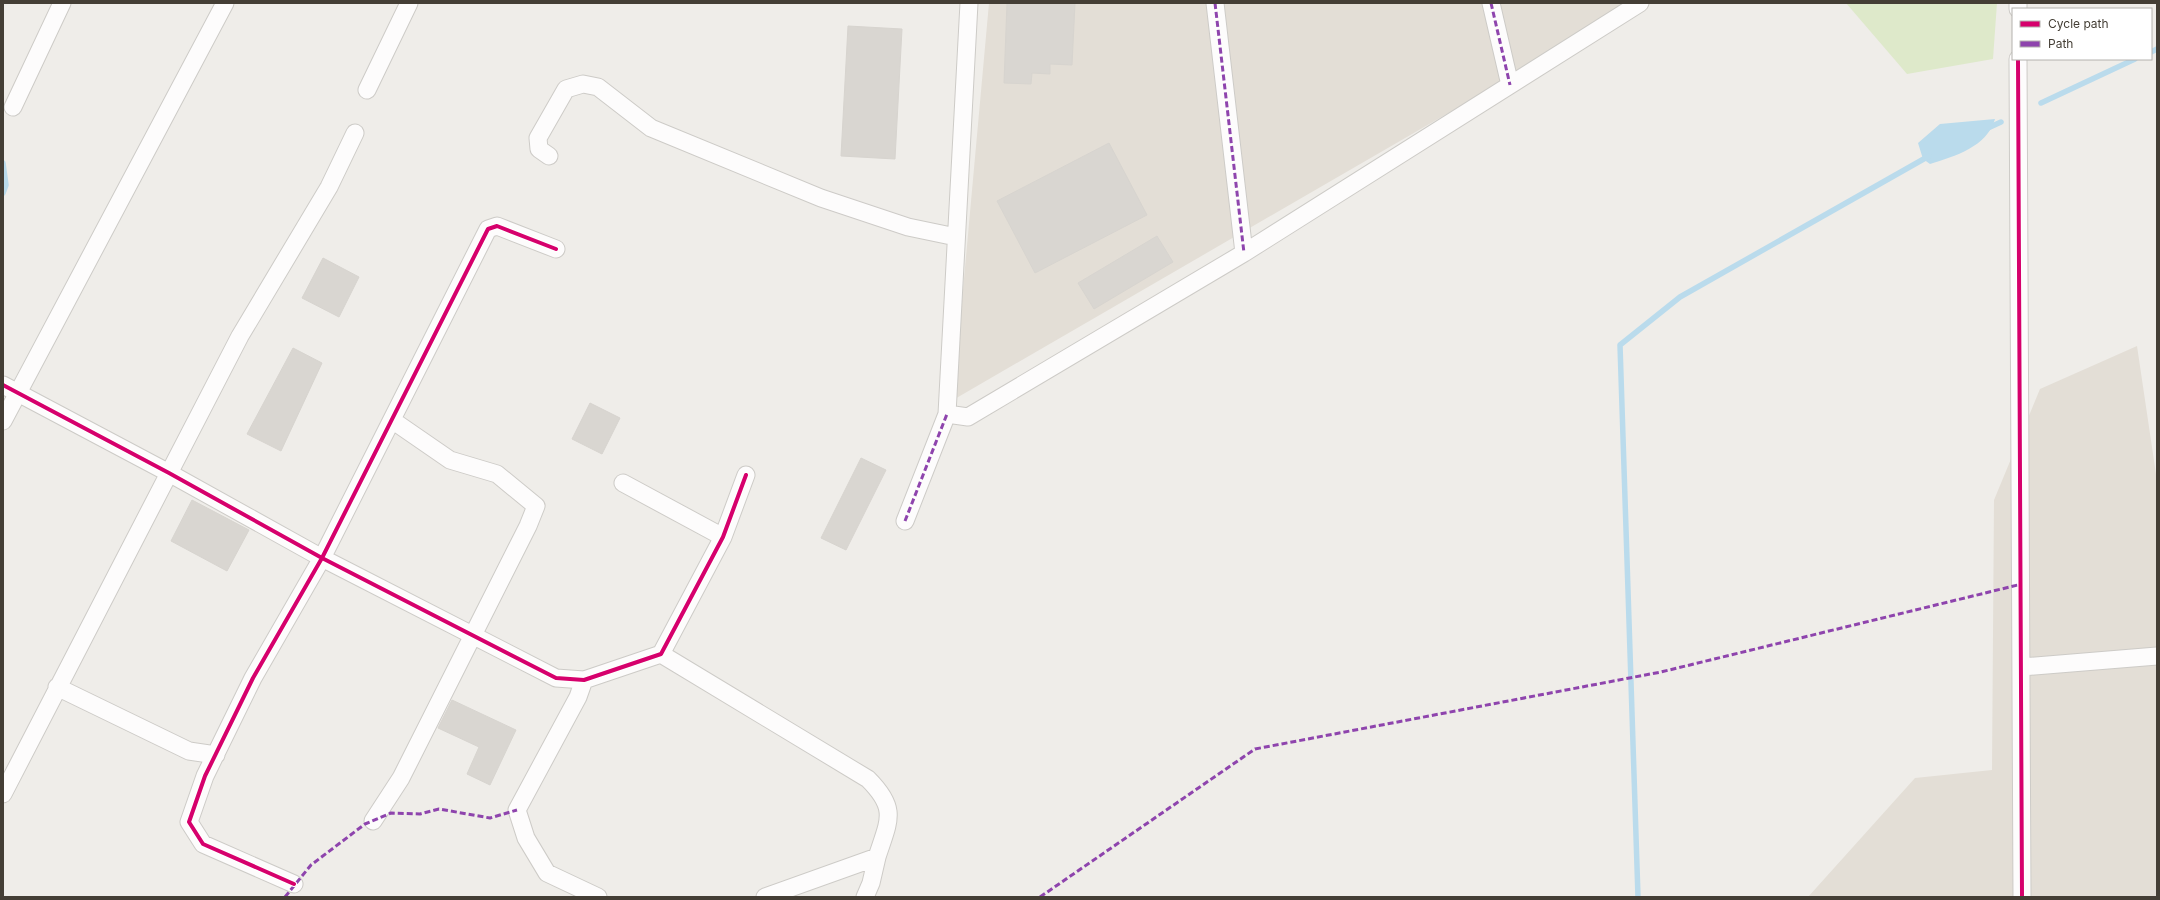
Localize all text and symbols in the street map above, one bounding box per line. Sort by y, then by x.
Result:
legend [2012,8,2152,60]
text: Cycle path [2048,16,2109,31]
text: Path [2048,36,2073,51]

